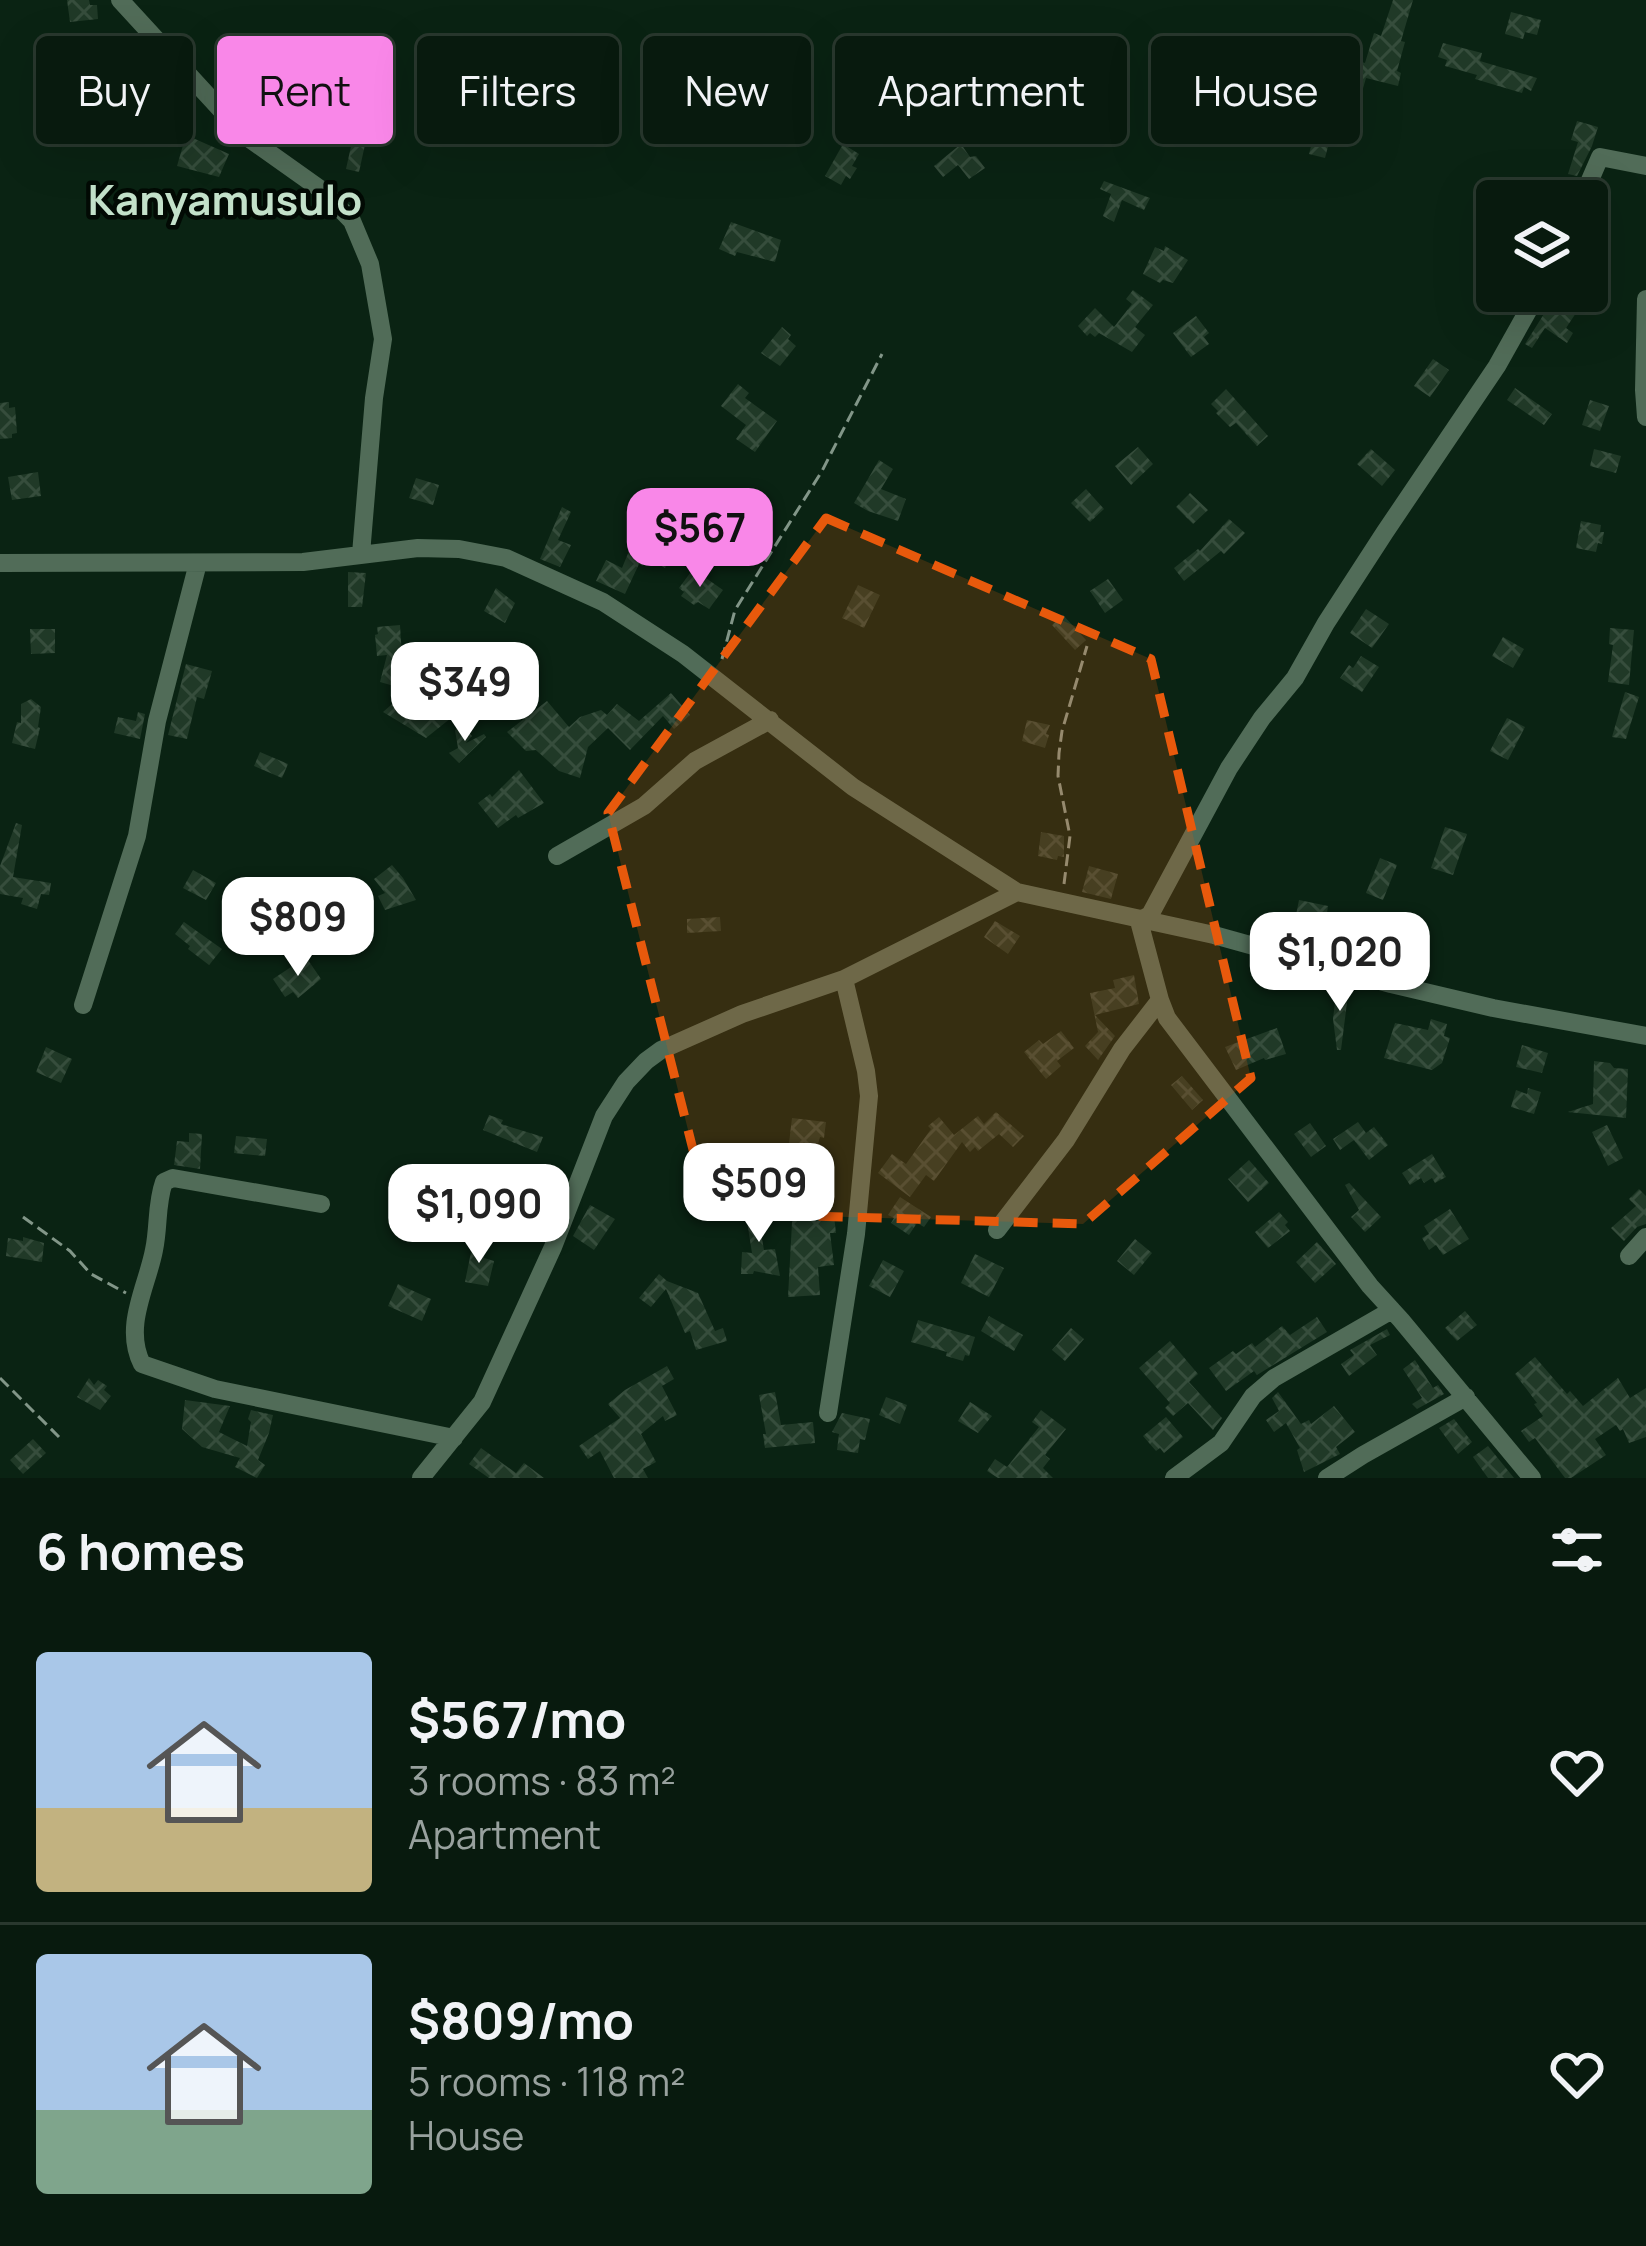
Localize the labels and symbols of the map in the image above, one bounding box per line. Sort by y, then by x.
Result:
district label: Kanyamusulo [88,170,362,228]
pin: $567 [629,488,771,590]
pin: $349 [394,642,536,744]
pin: $809 [227,877,369,979]
pin: $1,020 [1242,912,1438,1014]
pin: $509 [688,1143,830,1245]
pin: $1,090 [381,1164,577,1266]

